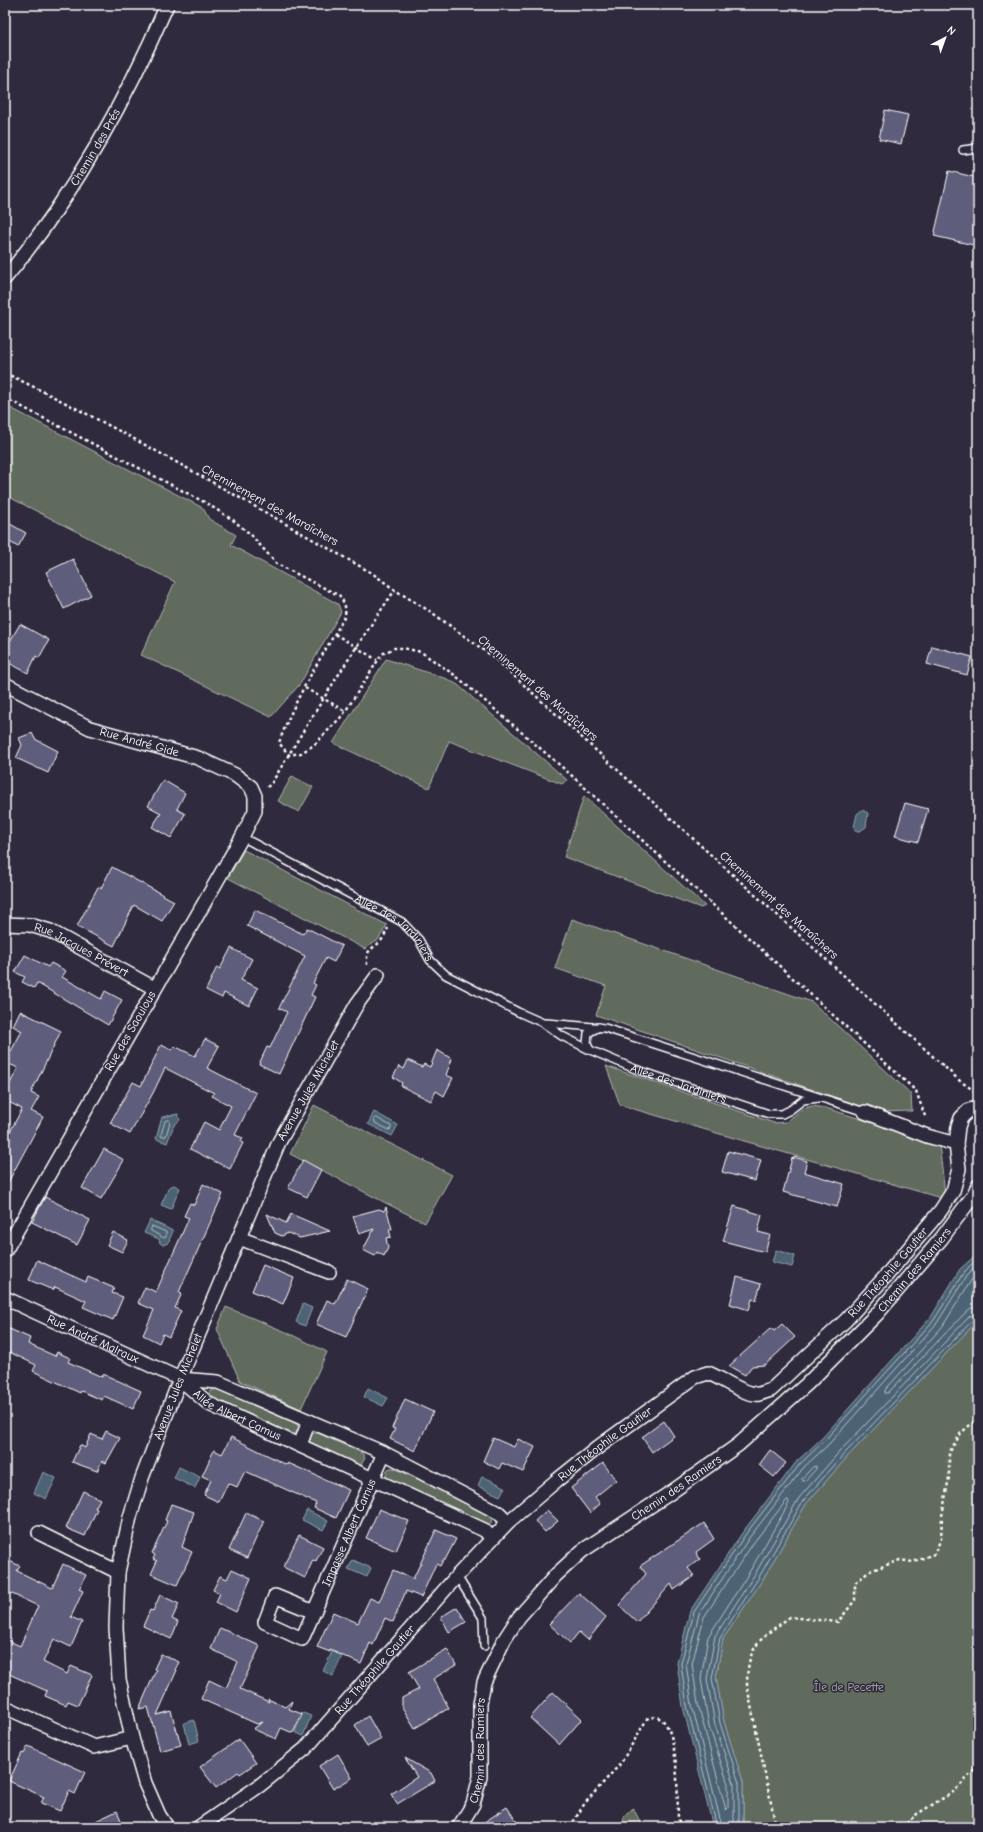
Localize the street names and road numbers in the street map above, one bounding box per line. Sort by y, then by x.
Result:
street label: Chemin des Prés [67,106,123,188]
street label: Cheminement des Maraîchers [199,461,341,549]
street label: Cheminement des Maraîchers [475,632,601,744]
street label: Rue André Gide [98,724,181,759]
street label: Cheminement des Maraîchers [717,848,841,962]
street label: Allée des Jardiniers [353,891,436,964]
street label: Rue Jacques Prévert [33,920,131,980]
street label: Rue des Saoulous [101,988,159,1074]
street label: Avenue Jules Michelet [274,1037,342,1143]
street label: Allée des Jardiniers [628,1061,728,1106]
street label: Rue Théophile Gautier [845,1224,931,1320]
street label: Chemin des Ramiers [875,1225,954,1315]
street label: Rue André Malraux [45,1312,141,1366]
street label: Avenue Jules Michelet [150,1331,205,1442]
street label: Allée Albert Camus [190,1386,283,1443]
street label: Rue Théophile Gautier [555,1403,655,1484]
street label: Chemin des Ramiers [629,1452,724,1524]
street label: Impasse Albert Camus [319,1477,379,1589]
street label: Rue Théophile Gautier [331,1622,418,1718]
street label: Chemin des Ramiers [466,1697,488,1805]

